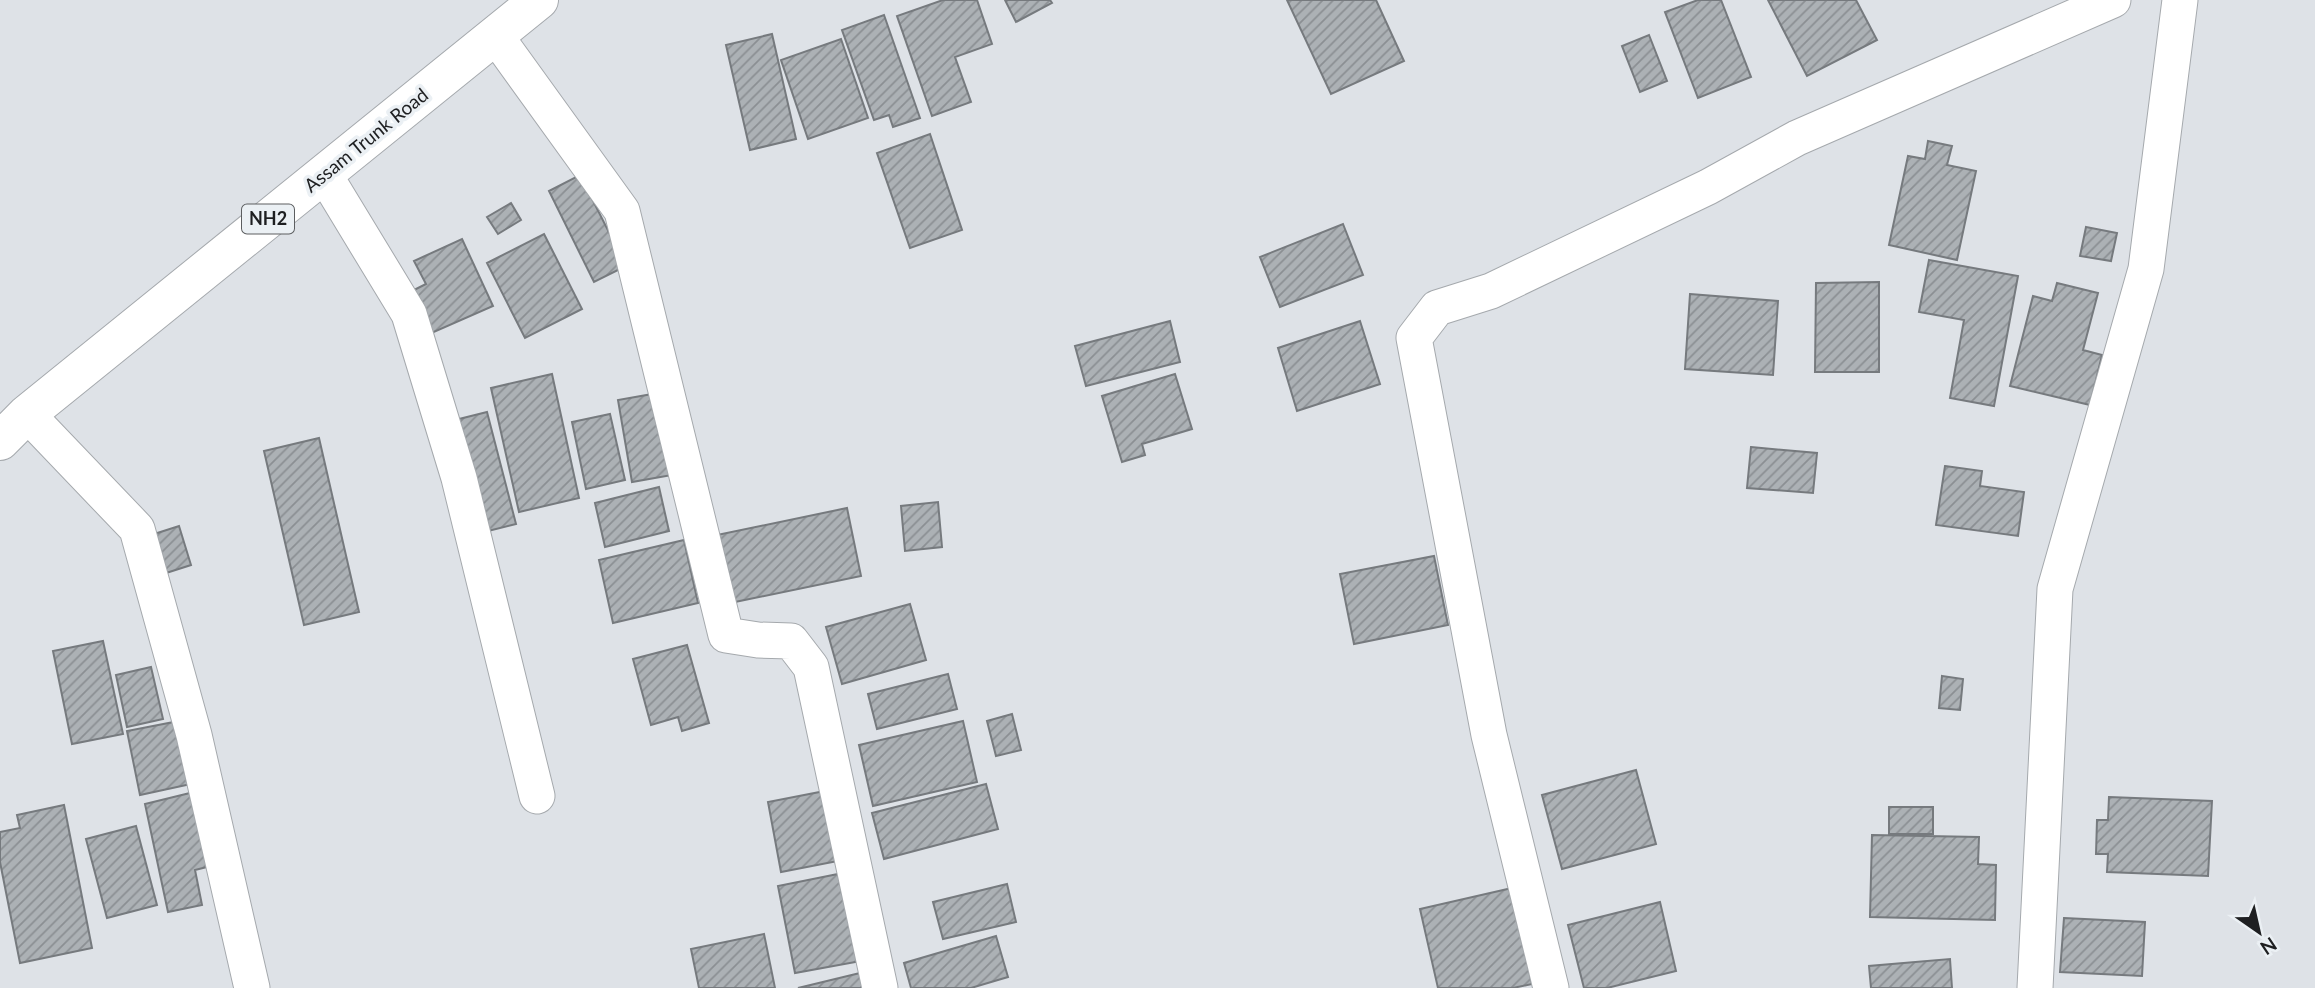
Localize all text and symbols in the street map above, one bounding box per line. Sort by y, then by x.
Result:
street label: Assam Trunk Road [299,83,432,197]
road number: NH2 [242,204,294,233]
north arrow [2224,897,2294,967]
text: N [2256,933,2281,960]

